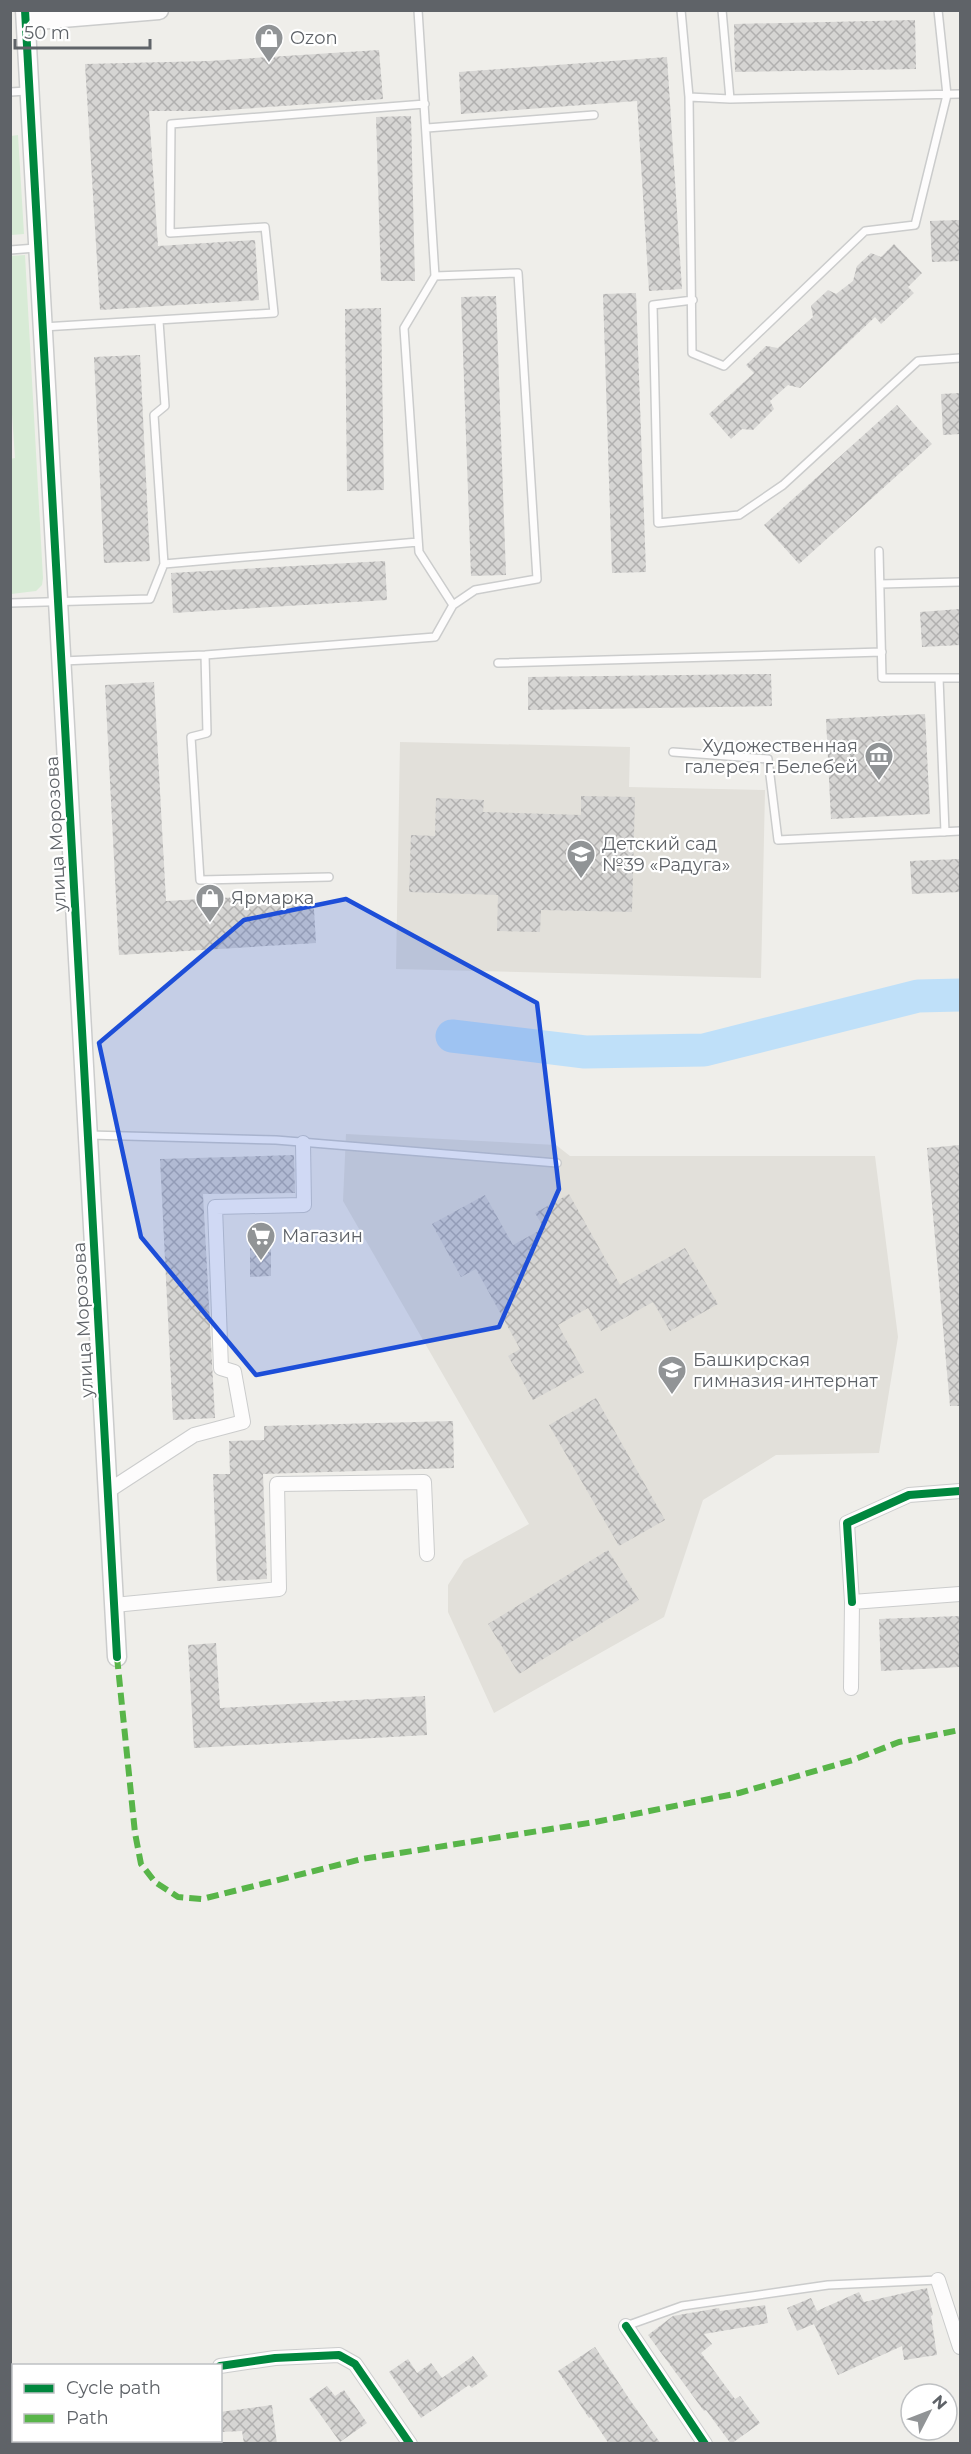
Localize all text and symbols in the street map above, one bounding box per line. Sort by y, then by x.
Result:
scale bar [15,12,150,50]
text: 50 m [24,22,70,44]
shop icon: Ozon [253,22,285,64]
place label: Ozon [290,27,338,49]
place label: Художественная галерея г.Белебей [684,735,858,778]
museum icon: Художественная галерея г.Белебей [863,740,895,782]
street label: улица Морозова [41,756,71,913]
place label: Детский сад №39 «Радуга» [602,833,730,876]
school or university icon: Детский сад №39 «Радуга» [565,838,597,880]
shop icon: Ярмарка [194,882,226,924]
place label: Ярмарка [231,887,314,909]
supermarket icon: Магазин [245,1220,277,1262]
place label: Магазин [282,1225,363,1247]
street label: улица Морозова [68,1242,98,1399]
place label: Башкирская гимназия-интернат [693,1349,878,1392]
school or university icon: Башкирская гимназия-интернат [656,1354,688,1396]
legend [12,2364,222,2442]
text: Cycle path [66,2377,161,2399]
north arrow [899,2382,959,2442]
text: N [928,2391,951,2413]
text: Path [66,2407,109,2429]

